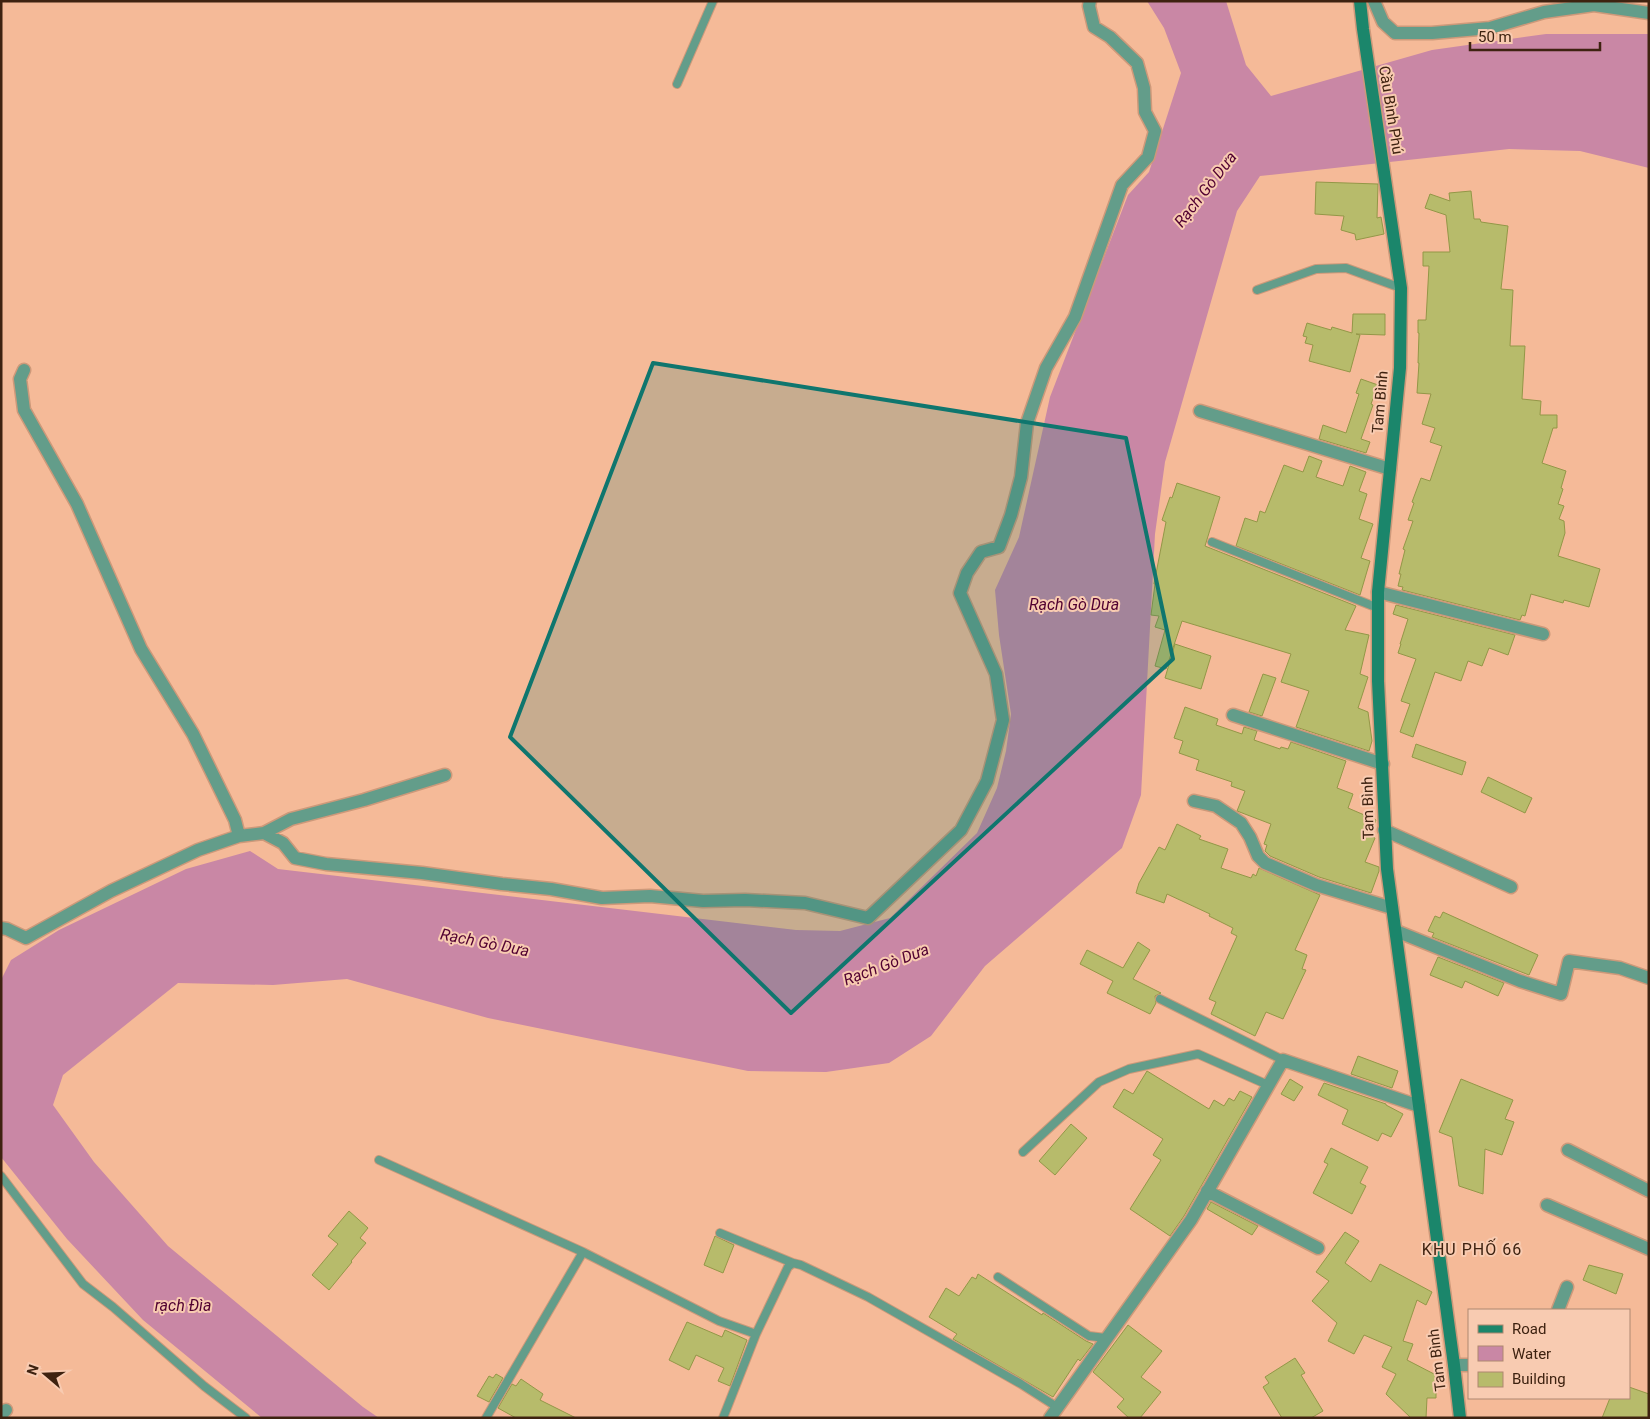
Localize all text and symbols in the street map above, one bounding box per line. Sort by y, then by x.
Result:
scale bar [1470,20,1600,52]
text: 50 m [1478,28,1512,46]
street label: Cầu Bình Phú [1375,65,1407,155]
water label: Rạch Gò Dưa [1170,148,1241,231]
street label: Tam Bình [1368,370,1392,434]
water label: Rạch Gò Dưa [1029,595,1119,614]
street label: Tam Bình [1358,776,1378,840]
water label: Rạch Gò Dưa [439,925,531,960]
water label: Rạch Gò Dưa [841,939,932,989]
district label: KHU PHỐ 66 [1422,1238,1522,1259]
water label: rạch Đìa [155,1296,211,1315]
legend [1468,1309,1630,1399]
text: Road [1512,1320,1546,1338]
street label: Tam Bình [1424,1328,1450,1392]
text: Water [1512,1345,1551,1363]
north arrow [20,1349,70,1399]
text: N [24,1362,42,1377]
text: Building [1512,1370,1566,1388]

